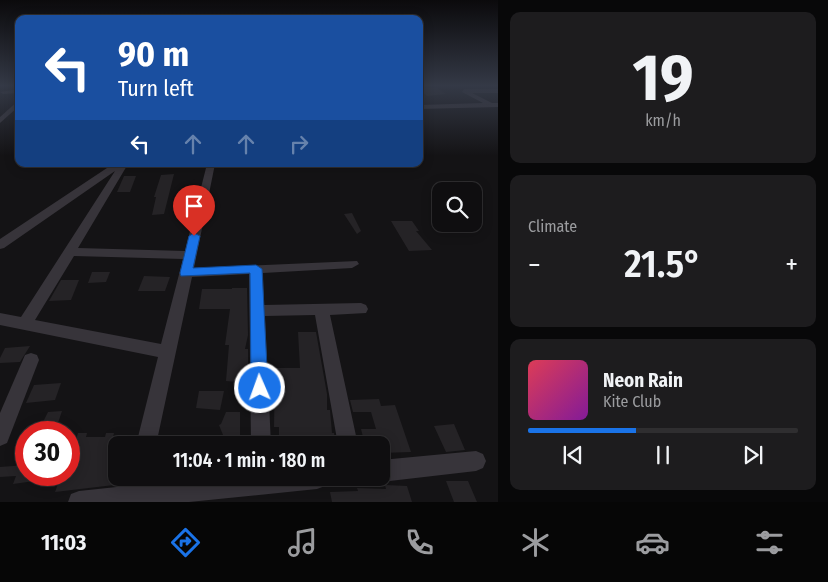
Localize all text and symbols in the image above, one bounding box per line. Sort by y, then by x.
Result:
text: 90 m [118,33,189,75]
icon: left [35,35,100,100]
text: 19 [632,39,694,117]
text: Turn left [118,75,194,102]
text: km/h [645,111,681,130]
icon: left [126,130,154,158]
icon: ahead [179,130,207,158]
icon: ahead [232,130,260,158]
icon: right [285,130,313,158]
map controls [432,182,482,232]
button: search [432,182,482,232]
pin [173,185,215,236]
icon: arrive [180,192,208,220]
text: Climate [528,217,577,236]
text: 21.5° [624,241,702,287]
text: − [528,248,541,281]
text: + [785,248,798,281]
position arrow [233,361,285,413]
text: Neon Rain [603,369,683,392]
text: Kite Club [603,392,661,411]
speed limit sign: 30 [15,421,80,486]
icon: previous [559,441,587,469]
icon: pause [649,441,677,469]
icon: next [739,441,767,469]
text: 11:04 · 1 min · 180 m [173,449,325,472]
icon: directions [168,525,203,560]
icon: music [285,525,320,560]
icon: phone [402,525,437,560]
icon: climate [518,525,553,560]
icon: car [635,525,670,560]
icon: filters [752,525,787,560]
text: 11:03 [41,529,86,556]

